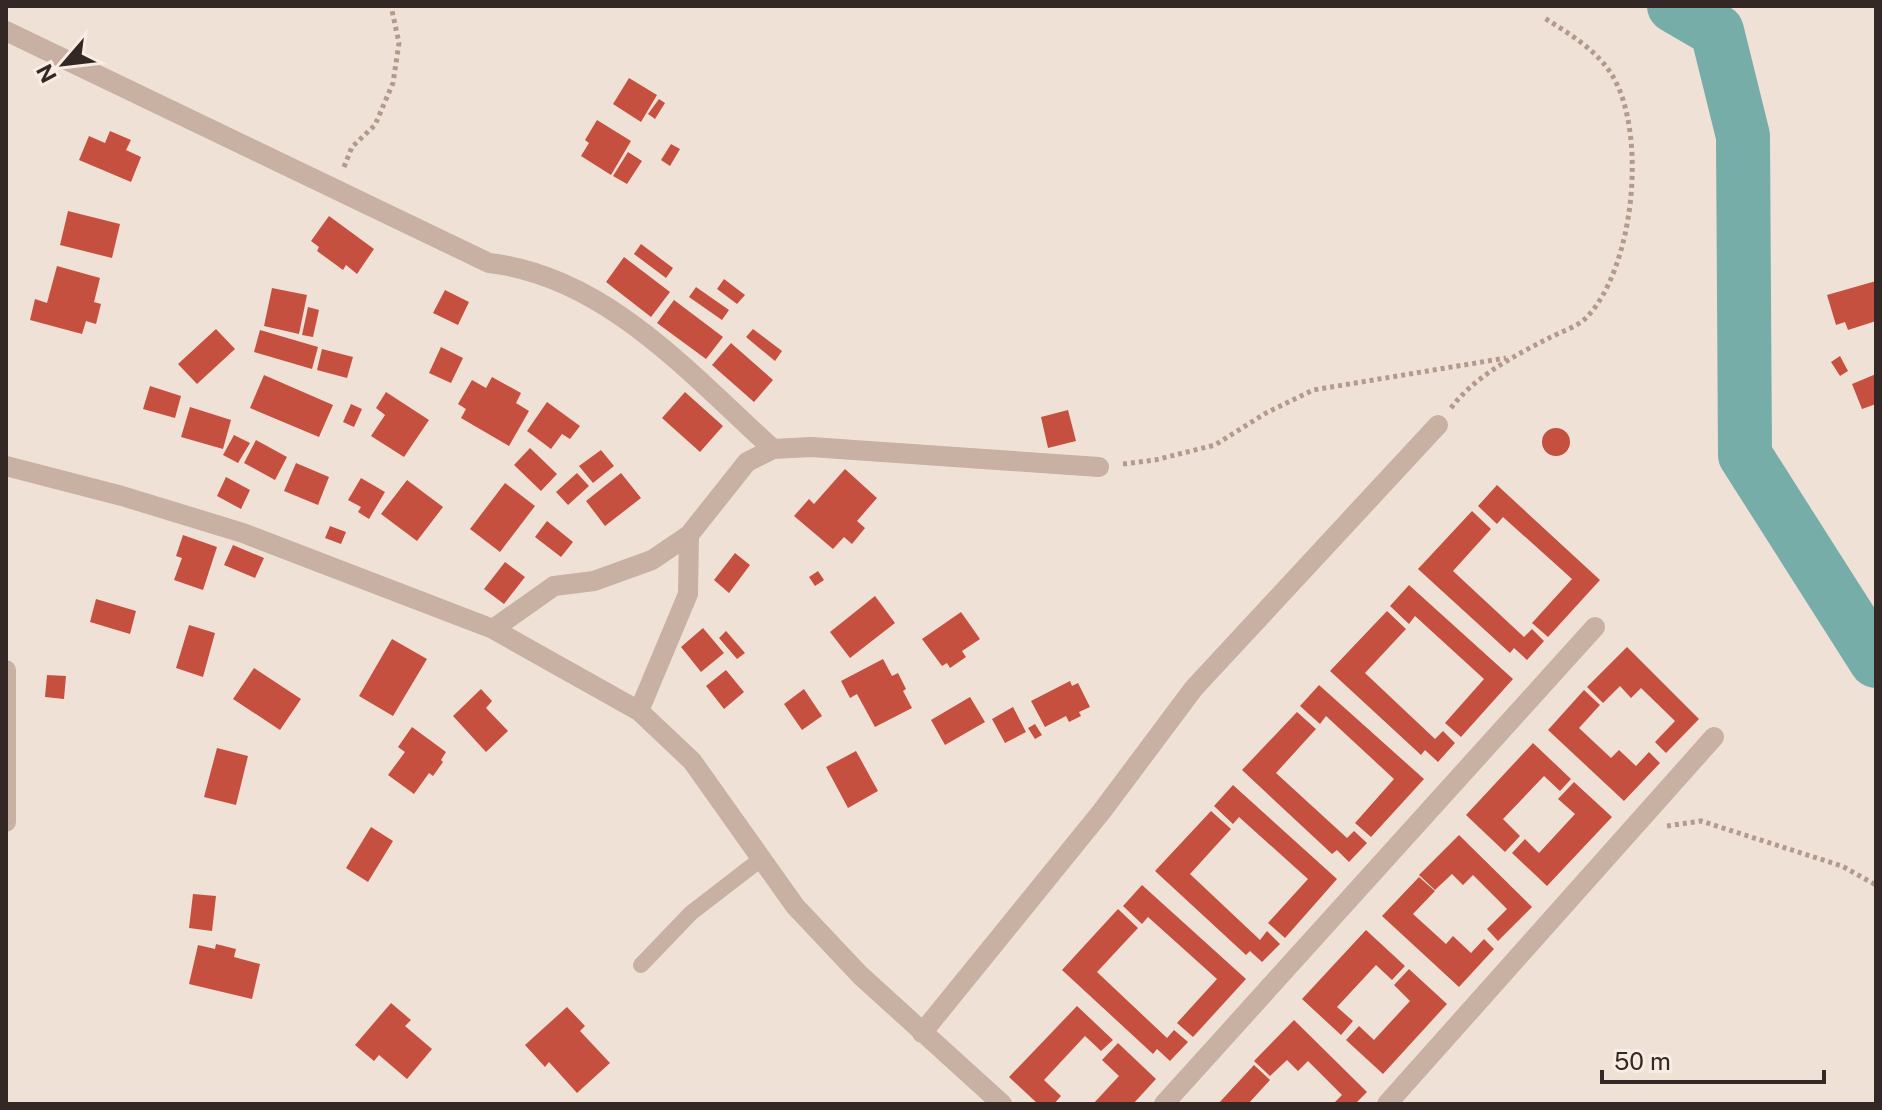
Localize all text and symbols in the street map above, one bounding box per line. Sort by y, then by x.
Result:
north arrow [24,24,104,104]
text: N [31,60,62,87]
scale bar [1602,1034,1824,1084]
text: 50 m [1614,1047,1671,1075]

